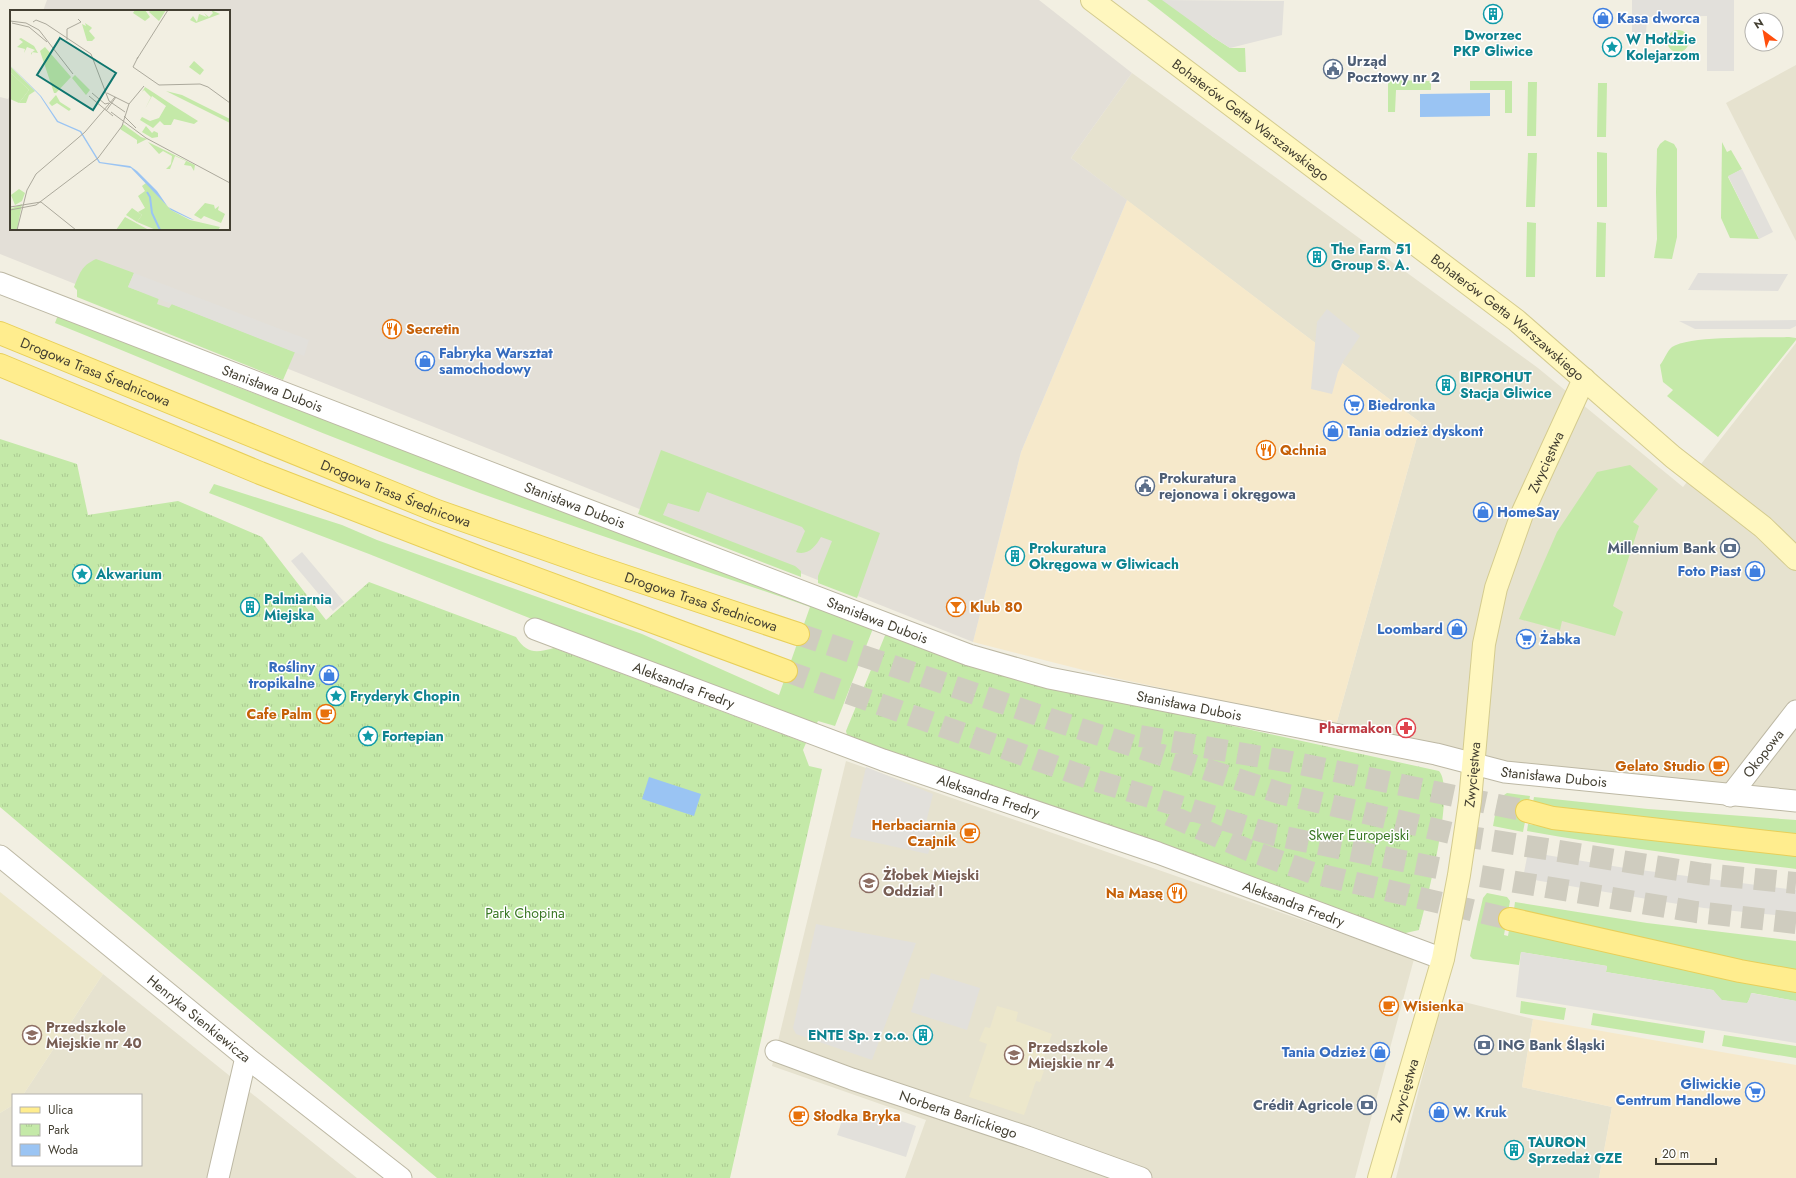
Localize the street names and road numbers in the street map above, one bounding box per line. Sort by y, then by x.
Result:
street label: Bohaterów Getta Warszawskiego [1168,54,1334,186]
street label: Bohaterów Getta Warszawskiego [1427,249,1589,386]
street label: Drogowa Trasa Średnicowa [17,332,173,411]
street label: Stanisława Dubois [219,360,326,417]
street label: Zwycięstwa [1523,428,1569,496]
street label: Drogowa Trasa Średnicowa [318,455,474,532]
street label: Stanisława Dubois [521,477,628,533]
street label: Drogowa Trasa Średnicowa [622,567,780,636]
street label: Stanisława Dubois [824,592,931,649]
street label: Aleksandra Fredry [630,657,738,714]
street label: Stanisława Dubois [1135,685,1244,726]
street label: Okopowa [1738,725,1788,782]
street label: Zwycięstwa [1459,741,1485,809]
street label: Stanisława Dubois [1498,761,1608,792]
street label: Aleksandra Fredry [934,769,1043,823]
street label: Aleksandra Fredry [1240,875,1348,932]
street label: Henryka Sienkiewicza [143,970,255,1067]
street label: Zwycięstwa [1386,1056,1423,1125]
street label: Norberta Barlickiego [897,1085,1020,1143]

